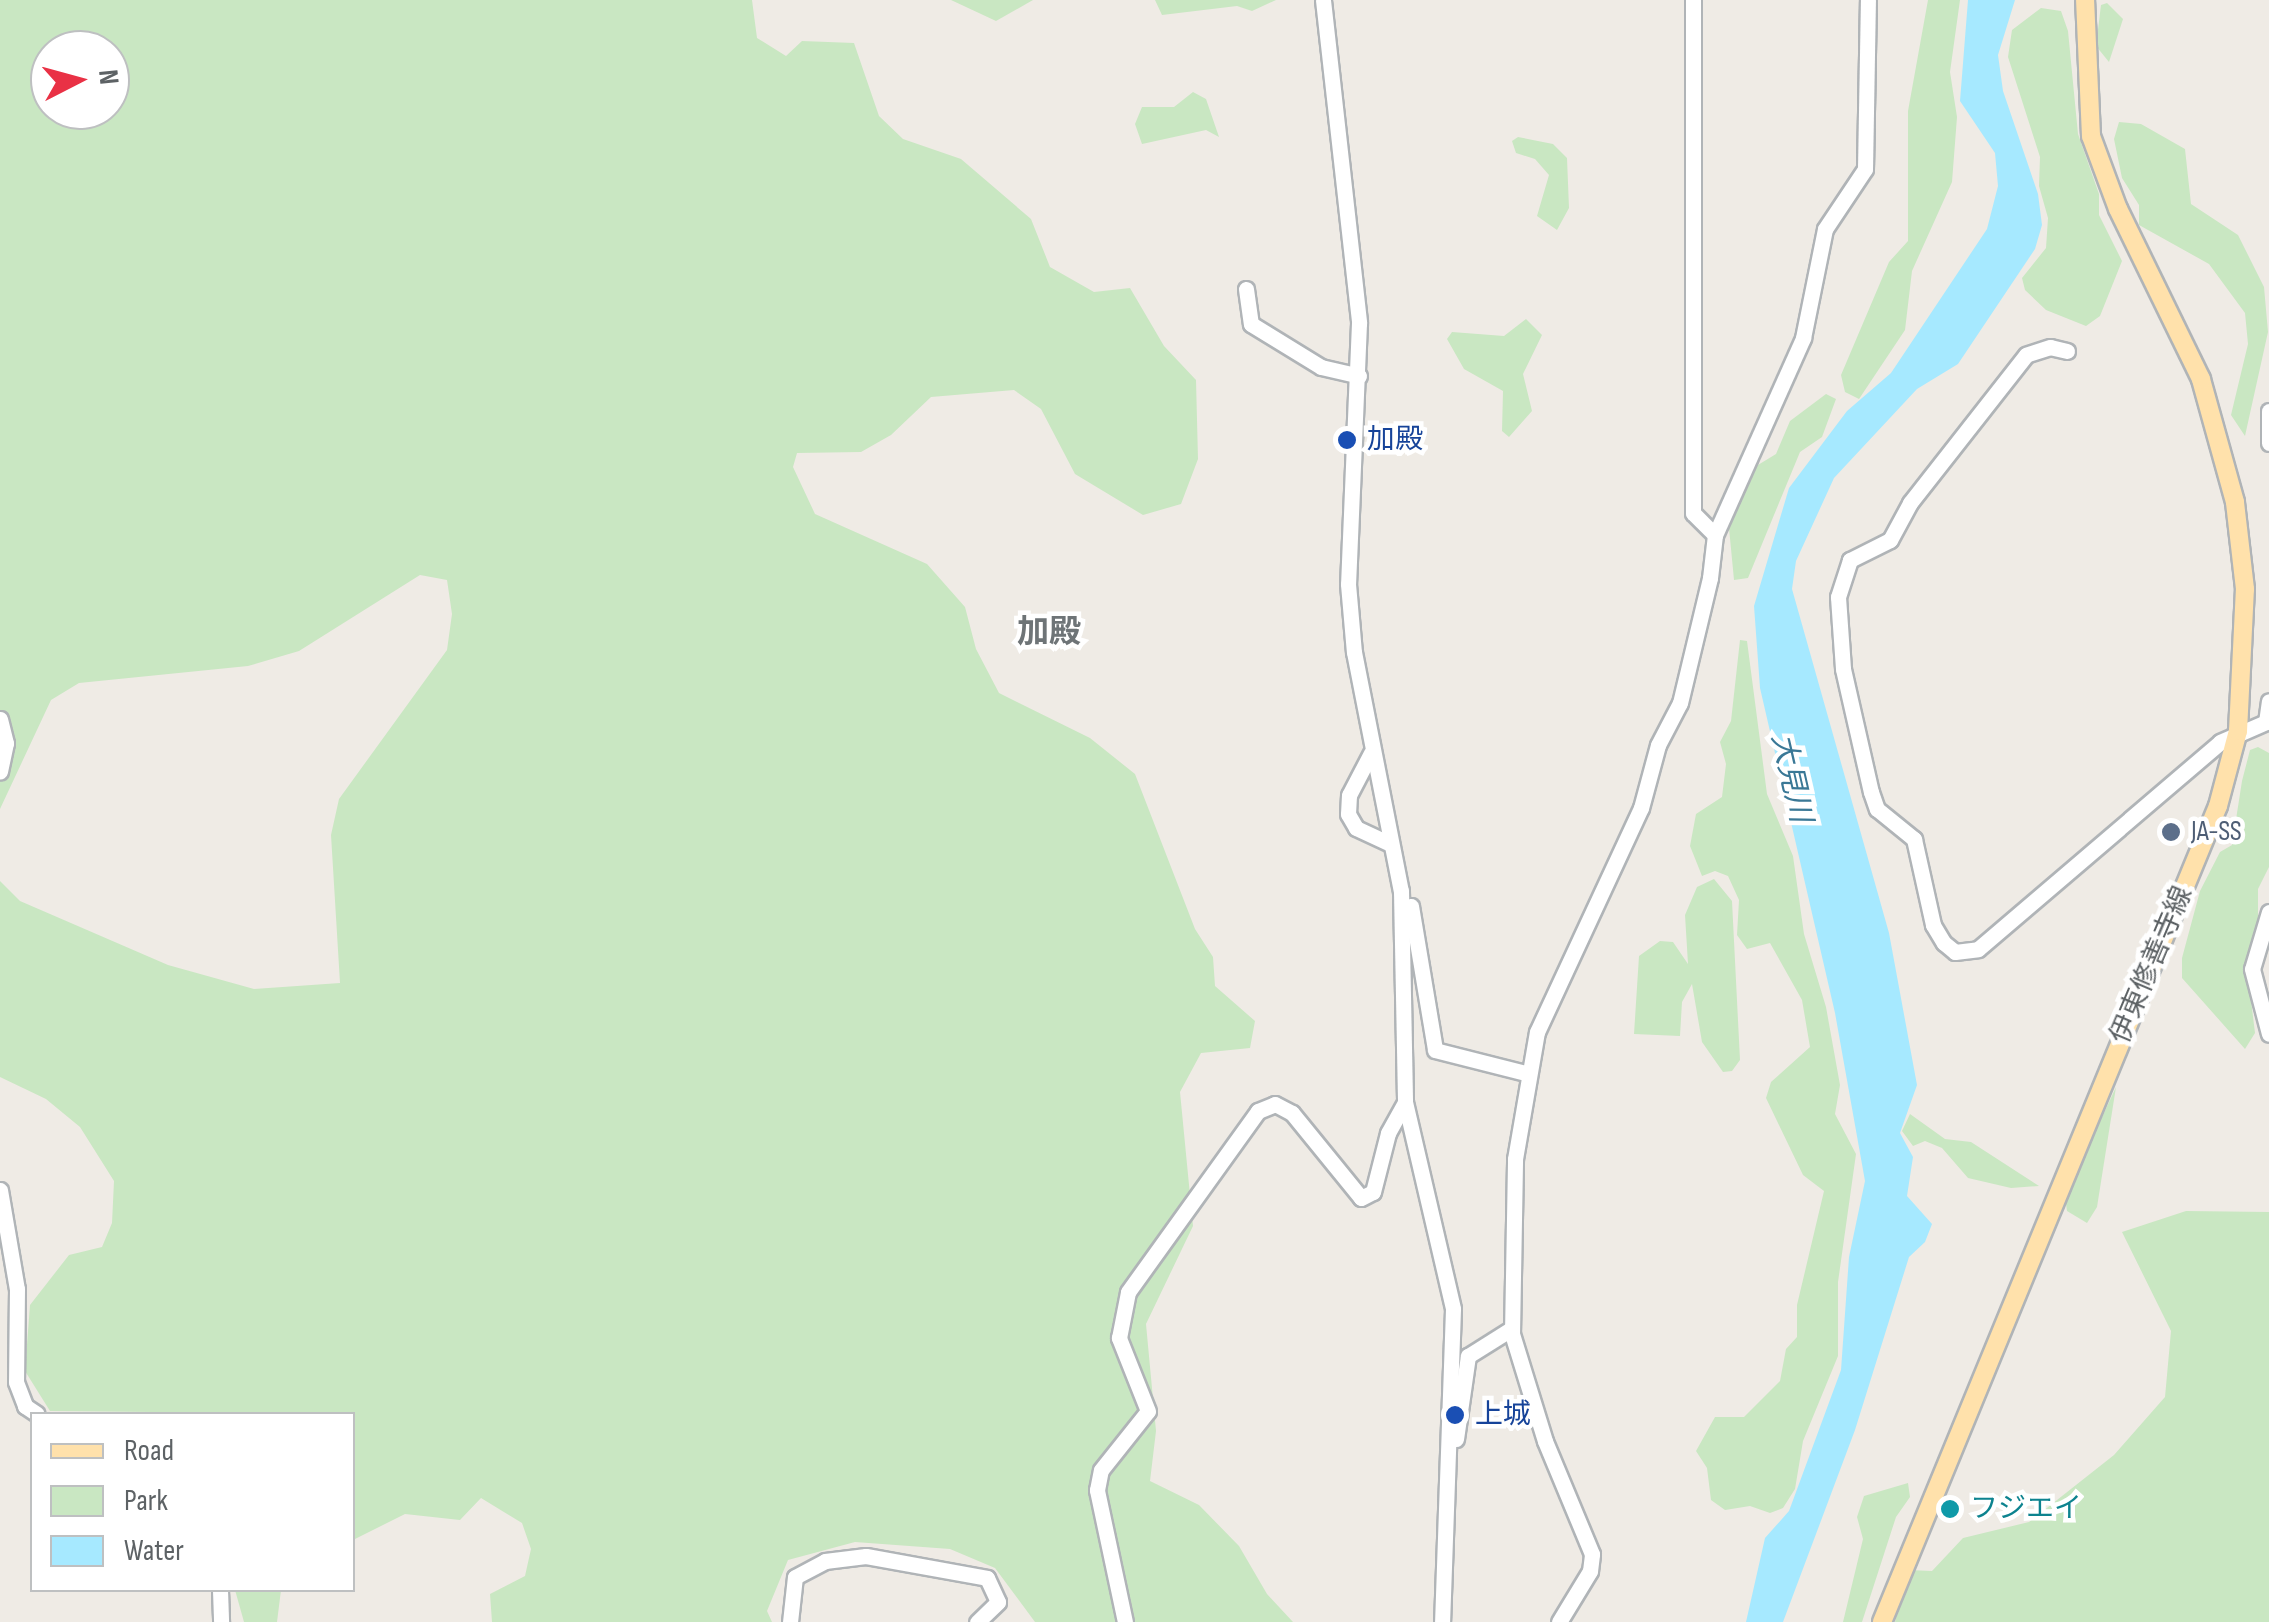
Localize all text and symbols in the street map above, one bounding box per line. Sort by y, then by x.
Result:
north arrow [30,30,130,130]
text: N [91,68,126,86]
place label: 加殿 [1367,423,1423,457]
marker: 加殿 [1336,429,1358,451]
district label: 加殿 [1017,614,1081,652]
water label: 大見川 [1763,730,1819,826]
place label: JA-SS [2191,815,2242,849]
marker: JA-SS [2160,821,2182,843]
street label: 伊東修善寺線 [2104,881,2200,1049]
place label: 上城 [1475,1398,1531,1432]
marker: 上城 [1444,1404,1466,1426]
legend [30,1412,355,1592]
text: Road [124,1433,174,1469]
text: Park [124,1483,168,1519]
place label: フジエイ [1970,1492,2082,1526]
marker: フジエイ [1939,1498,1961,1520]
text: Water [124,1533,184,1569]

